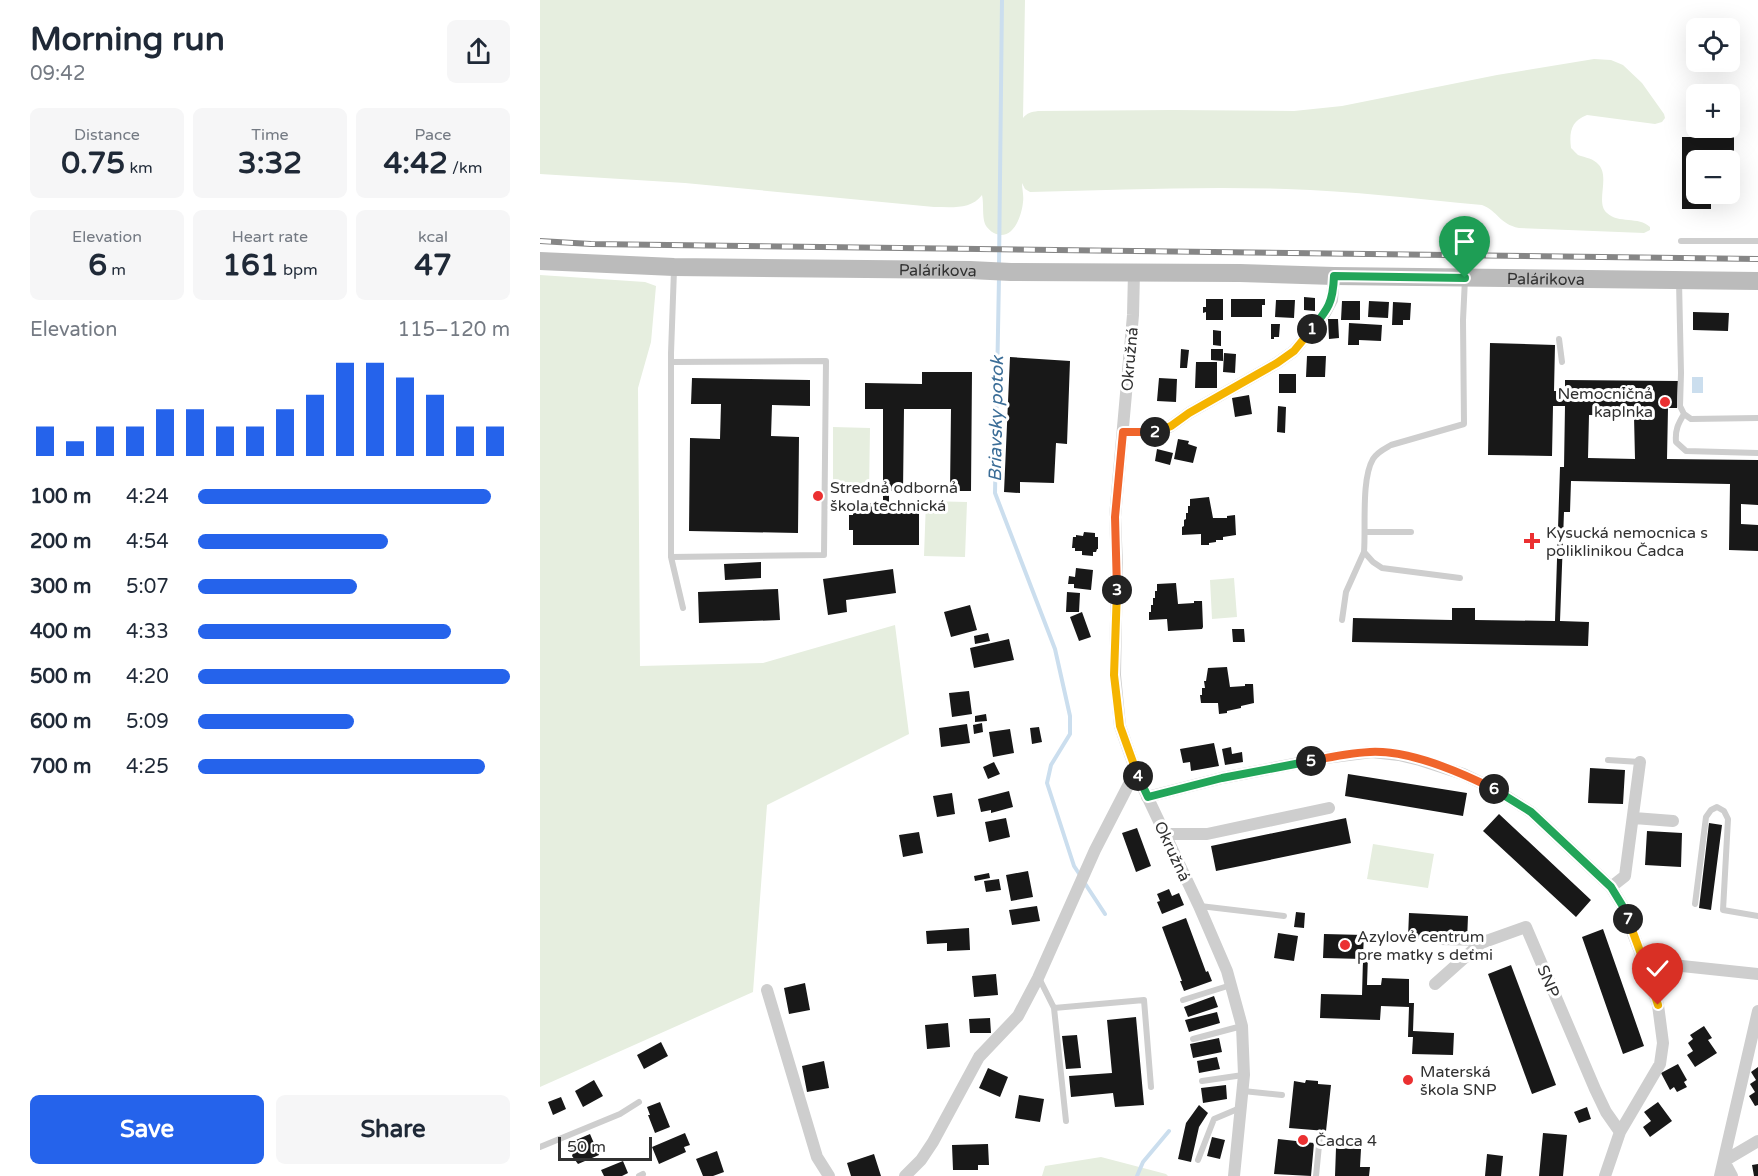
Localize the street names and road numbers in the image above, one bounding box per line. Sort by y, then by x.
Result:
street label: Palárikova [899,260,977,281]
street label: Palárikova [1507,269,1585,290]
street label: Okružná [1117,326,1143,392]
street label: Okružná [1149,818,1195,885]
street label: SNP [1532,962,1564,1001]

